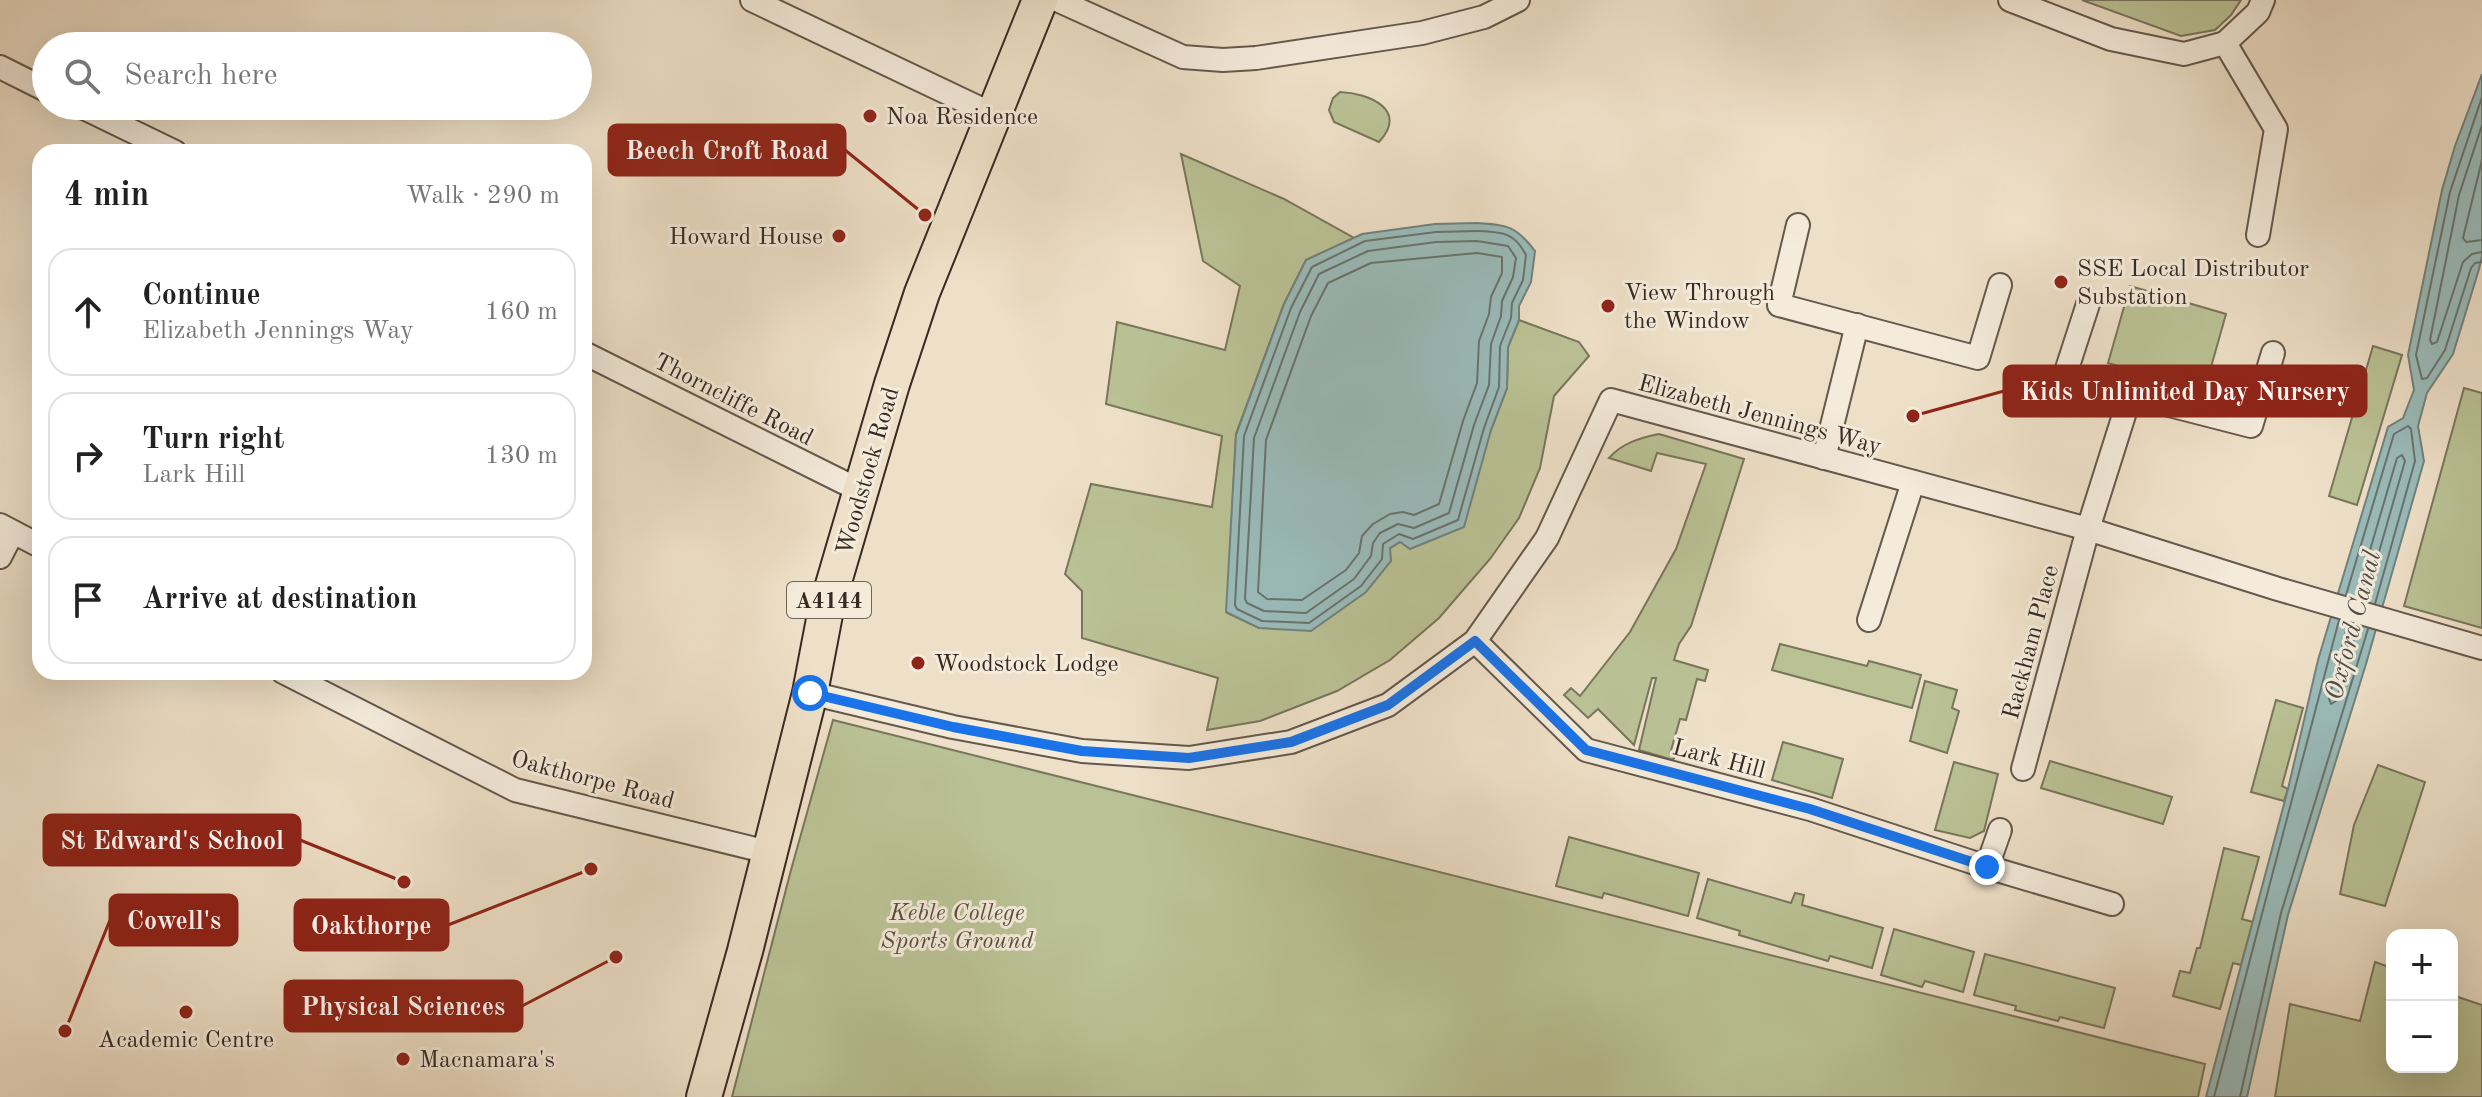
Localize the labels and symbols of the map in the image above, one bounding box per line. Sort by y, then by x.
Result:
place label: Noa Residence [886,106,1038,130]
marker: Noa Residence [861,107,879,125]
callout: Beech Croft Road [609,125,845,175]
text: Beech Croft Road [625,139,829,165]
place label: Howard House [669,226,823,250]
marker: Howard House [830,227,848,245]
place label: SSE Local Distributor Substation [2077,258,2309,310]
marker: SSE Local Distributor Substation [2052,273,2070,291]
place label: View Through the Window [1624,282,1775,334]
marker: View Through the Window [1599,297,1617,315]
street label: Thorncliffe Road [650,350,817,451]
callout: Kids Unlimited Day Nursery [2004,366,2366,416]
street label: Elizabeth Jennings Way [1635,372,1884,460]
text: Kids Unlimited Day Nursery [2020,380,2350,406]
street label: Woodstock Road [833,385,904,558]
water label: Oxford Canal [2322,548,2386,703]
street label: Rackham Place [2000,563,2064,722]
road number: A4144 [787,582,871,618]
place label: Woodstock Lodge [934,653,1119,677]
marker: Woodstock Lodge [909,654,927,672]
route start [792,675,828,711]
street label: Lark Hill [1669,736,1768,784]
street label: Oakthorpe Road [508,748,677,814]
callout: St Edward's School [44,815,300,865]
text: St Edward's School [60,829,284,855]
route end [1969,849,2005,885]
callout: Cowell's [110,895,237,945]
callout: Oakthorpe [295,900,448,950]
park label: Keble College Sports Ground [880,902,1034,954]
text: Cowell's [127,909,221,935]
text: Oakthorpe [310,914,432,940]
callout: Physical Sciences [285,981,522,1031]
text: Physical Sciences [301,995,505,1021]
marker: Academic Centre [177,1003,195,1021]
place label: Academic Centre [98,1029,274,1053]
place label: Macnamara's [419,1049,555,1073]
marker: Macnamara's [394,1050,412,1068]

